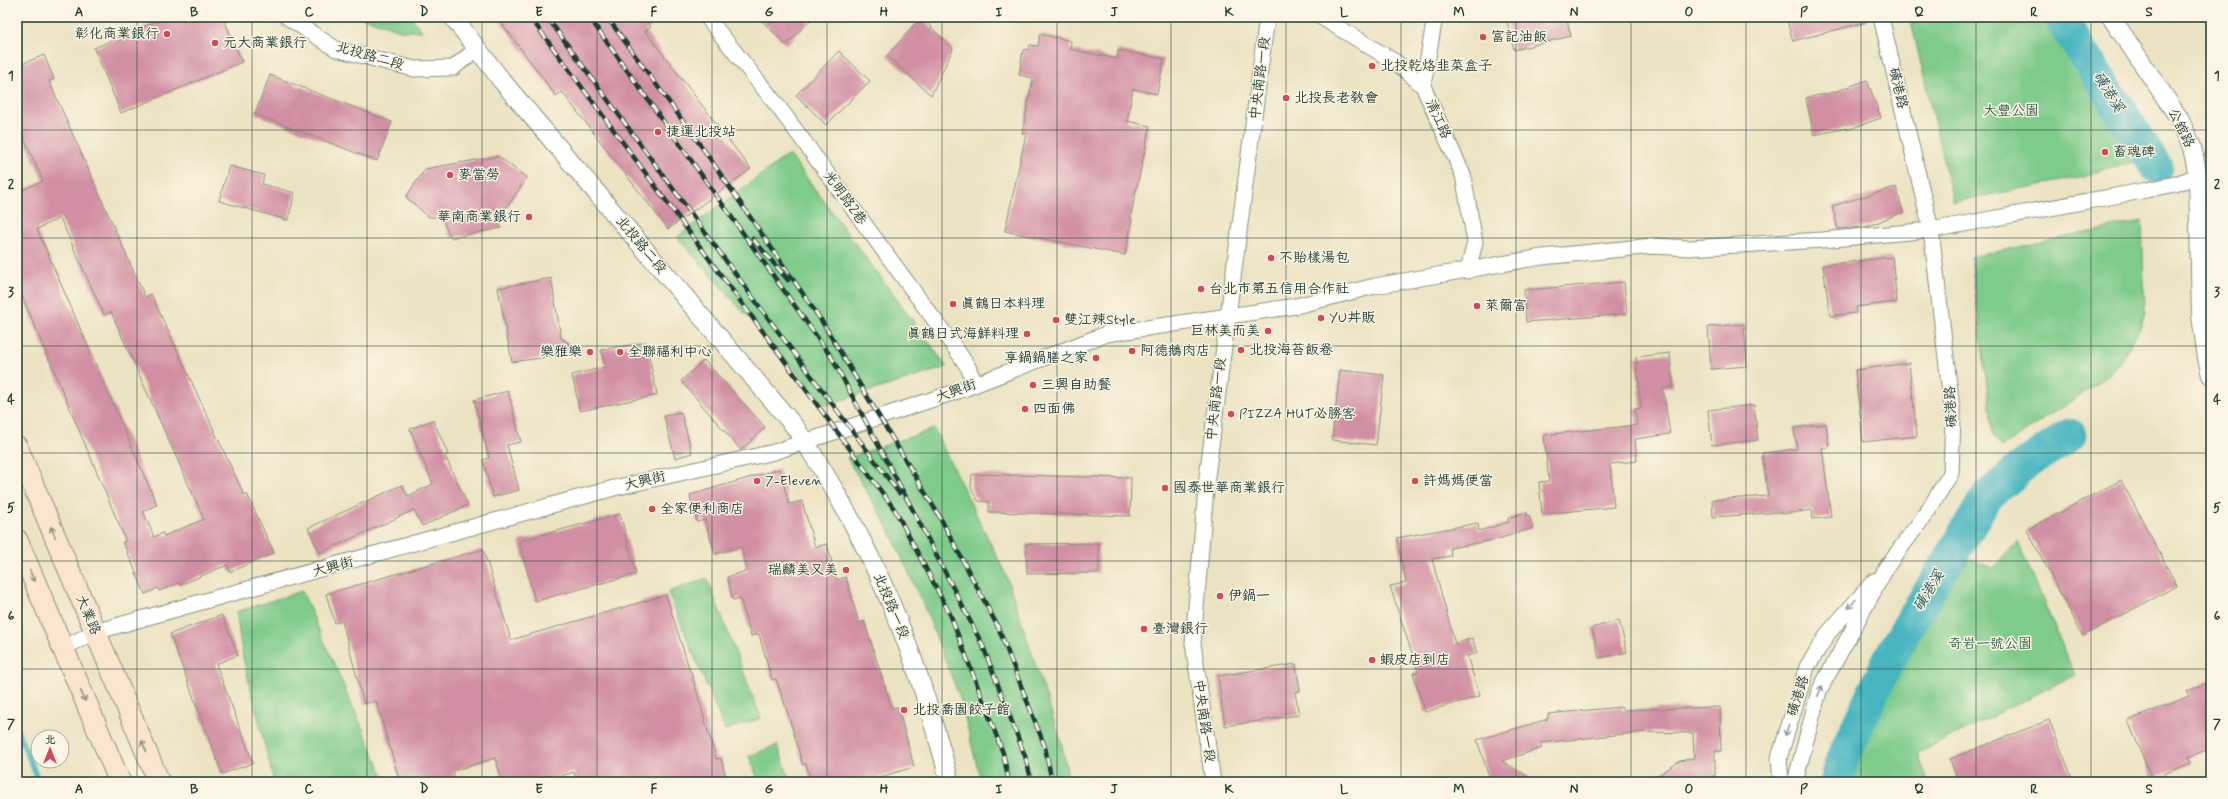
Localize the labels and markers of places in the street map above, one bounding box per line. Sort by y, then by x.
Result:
place label: 彰化商業銀行 [75,25,159,43]
place label: 富記油飯 [1491,28,1547,46]
marker: 彰化商業銀行 [162,29,172,39]
marker: 富記油飯 [1478,32,1488,42]
place label: 元大商業銀行 [223,34,307,52]
marker: 元大商業銀行 [210,38,220,48]
place label: 北投乾烙韭菜盒子 [1380,57,1492,75]
marker: 北投乾烙韭菜盒子 [1367,61,1377,71]
place label: 北投長老教會 [1294,89,1379,107]
marker: 北投長老教會 [1281,93,1291,103]
place label: 捷運北投站 [666,123,736,141]
marker: 捷運北投站 [653,127,663,137]
place label: 畜魂碑 [2113,143,2155,161]
marker: 畜魂碑 [2100,147,2110,157]
place label: 麥當勞 [458,166,500,184]
marker: 麥當勞 [445,170,455,180]
place label: 華南商業銀行 [437,208,521,226]
marker: 華南商業銀行 [524,212,534,222]
place label: 不貽樣湯包 [1279,249,1349,267]
marker: 不貽樣湯包 [1266,253,1276,263]
place label: 台北市第五信用合作社 [1209,280,1349,298]
marker: 台北市第五信用合作社 [1196,284,1206,294]
place label: 真鶴日本料理 [961,295,1045,313]
place label: 萊爾富 [1485,297,1527,315]
marker: 真鶴日本料理 [948,299,958,309]
marker: 萊爾富 [1472,301,1482,311]
place label: YU丼販 [1329,309,1375,327]
place label: 雙江辣Style [1064,311,1136,329]
marker: YU丼販 [1316,313,1326,323]
marker: 雙江辣Style [1051,315,1061,325]
place label: 巨林美而美 [1190,322,1260,340]
place label: 真鶴日式海鮮料理 [907,325,1019,343]
marker: 巨林美而美 [1263,326,1273,336]
marker: 真鶴日式海鮮料理 [1022,329,1032,339]
place label: 北投海苔飯卷 [1249,341,1333,359]
place label: 阿德鵝肉店 [1140,342,1210,360]
place label: 樂雅樂 [540,343,582,361]
place label: 全聯福利中心 [628,343,712,361]
marker: 北投海苔飯卷 [1236,345,1246,355]
marker: 阿德鵝肉店 [1127,346,1137,356]
marker: 樂雅樂 [585,347,595,357]
marker: 全聯福利中心 [615,347,625,357]
place label: 享鍋鍋膳之家 [1004,349,1088,367]
marker: 享鍋鍋膳之家 [1091,353,1101,363]
place label: 三興自助餐 [1041,376,1111,394]
marker: 三興自助餐 [1028,380,1038,390]
place label: 四面佛 [1033,400,1075,418]
marker: 四面佛 [1020,404,1030,414]
place label: PIZZA HUT必勝客 [1239,405,1355,423]
marker: PIZZA HUT必勝客 [1226,409,1236,419]
place label: 7-Eleven [765,472,823,490]
place label: 許媽媽便當 [1423,472,1493,490]
marker: 7-Eleven [752,476,762,486]
marker: 許媽媽便當 [1410,476,1420,486]
place label: 國泰世華商業銀行 [1173,479,1285,497]
marker: 國泰世華商業銀行 [1160,483,1170,493]
place label: 全家便利商店 [660,500,744,518]
marker: 全家便利商店 [647,504,657,514]
place label: 瑞麟美又美 [767,561,838,579]
marker: 瑞麟美又美 [841,565,851,575]
place label: 伊鍋一 [1228,587,1270,605]
marker: 伊鍋一 [1215,591,1225,601]
place label: 臺灣銀行 [1152,620,1208,638]
marker: 臺灣銀行 [1139,624,1149,634]
place label: 蝦皮店到店 [1380,651,1450,669]
marker: 蝦皮店到店 [1367,655,1377,665]
place label: 北投喬園餃子館 [912,701,1010,719]
marker: 北投喬園餃子館 [899,705,909,715]

